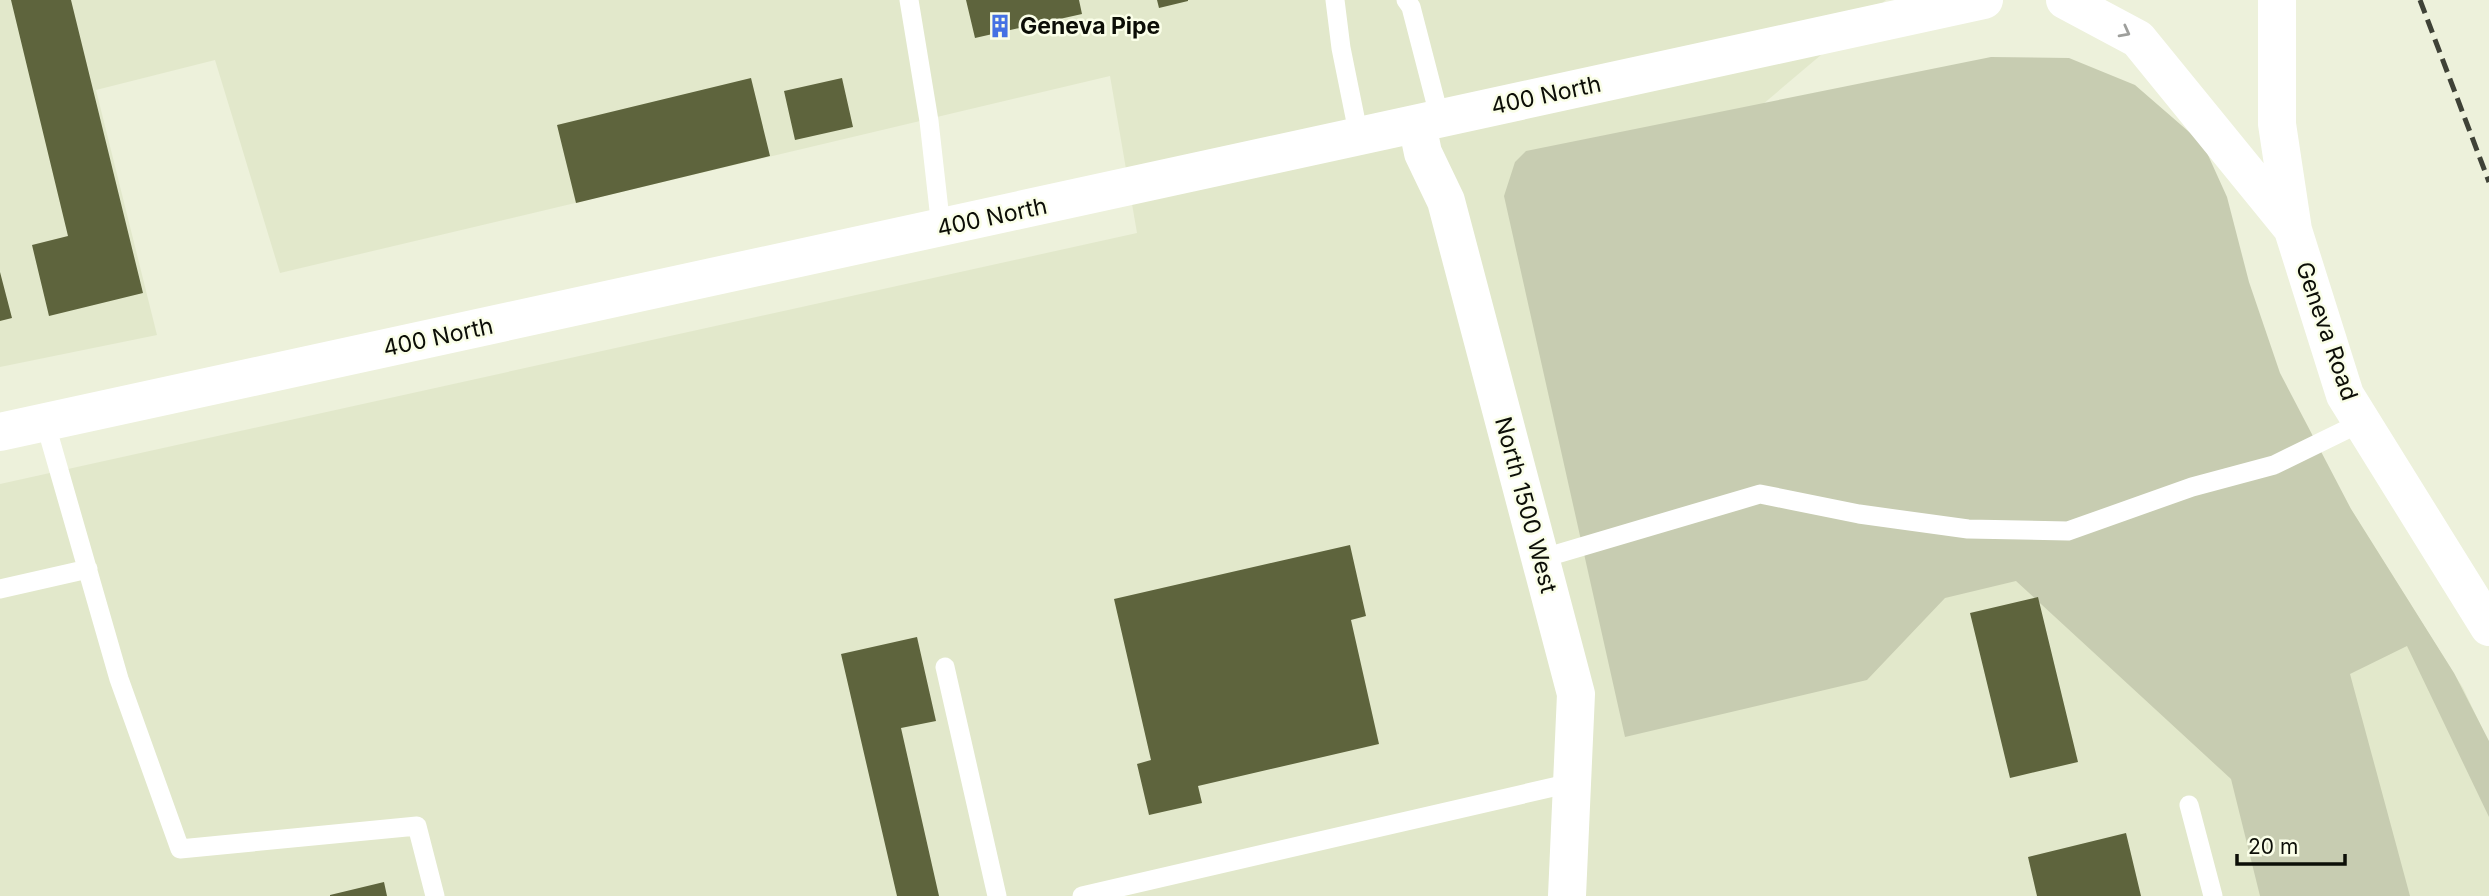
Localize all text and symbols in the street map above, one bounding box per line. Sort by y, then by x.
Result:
building icon: Geneva Pipe [986,12,1014,40]
place label: Geneva Pipe [1020,12,1160,40]
one-way arrow [2118,24,2130,37]
street label: 400 North [1489,70,1603,120]
street label: 400 North [935,192,1049,242]
street label: Geneva Road [2290,258,2364,404]
street label: 400 North [381,312,495,362]
street label: North 1500 West [1489,414,1563,597]
scale bar [2237,822,2346,866]
text: 20 m [2248,834,2298,859]

